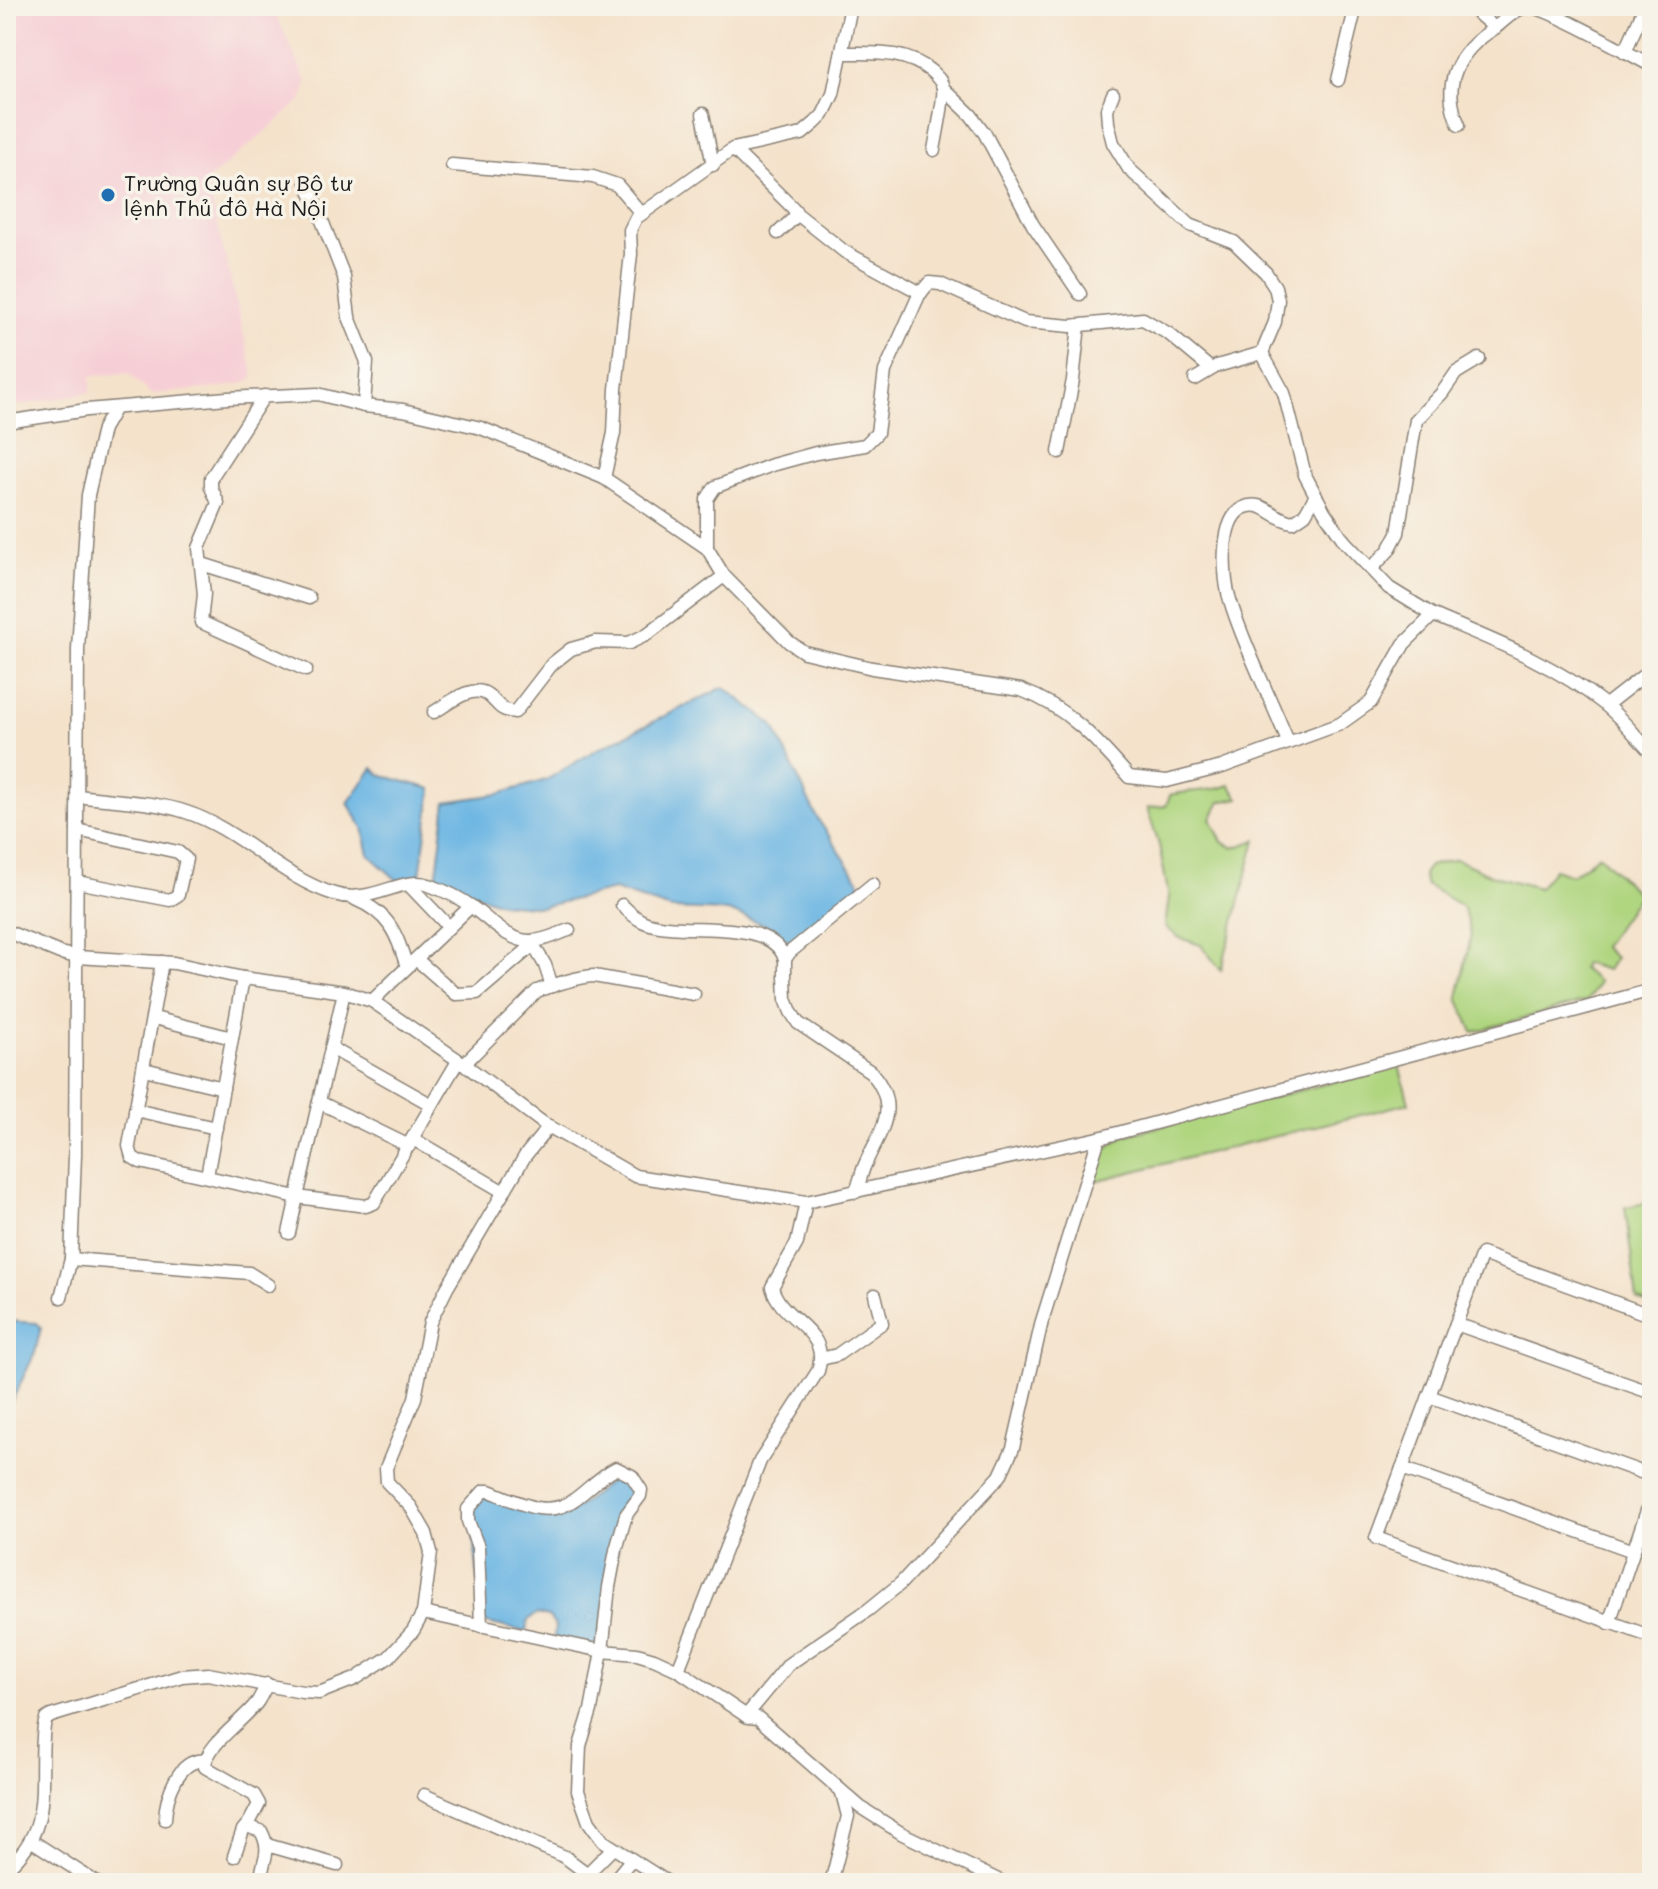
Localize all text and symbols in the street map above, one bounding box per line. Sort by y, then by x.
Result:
place label: Trường Quân sự Bộ tư lệnh Thủ đô Hà Nội [124,168,353,222]
marker: Trường Quân sự Bộ tư lệnh Thủ đô Hà Nội [99,186,117,204]

